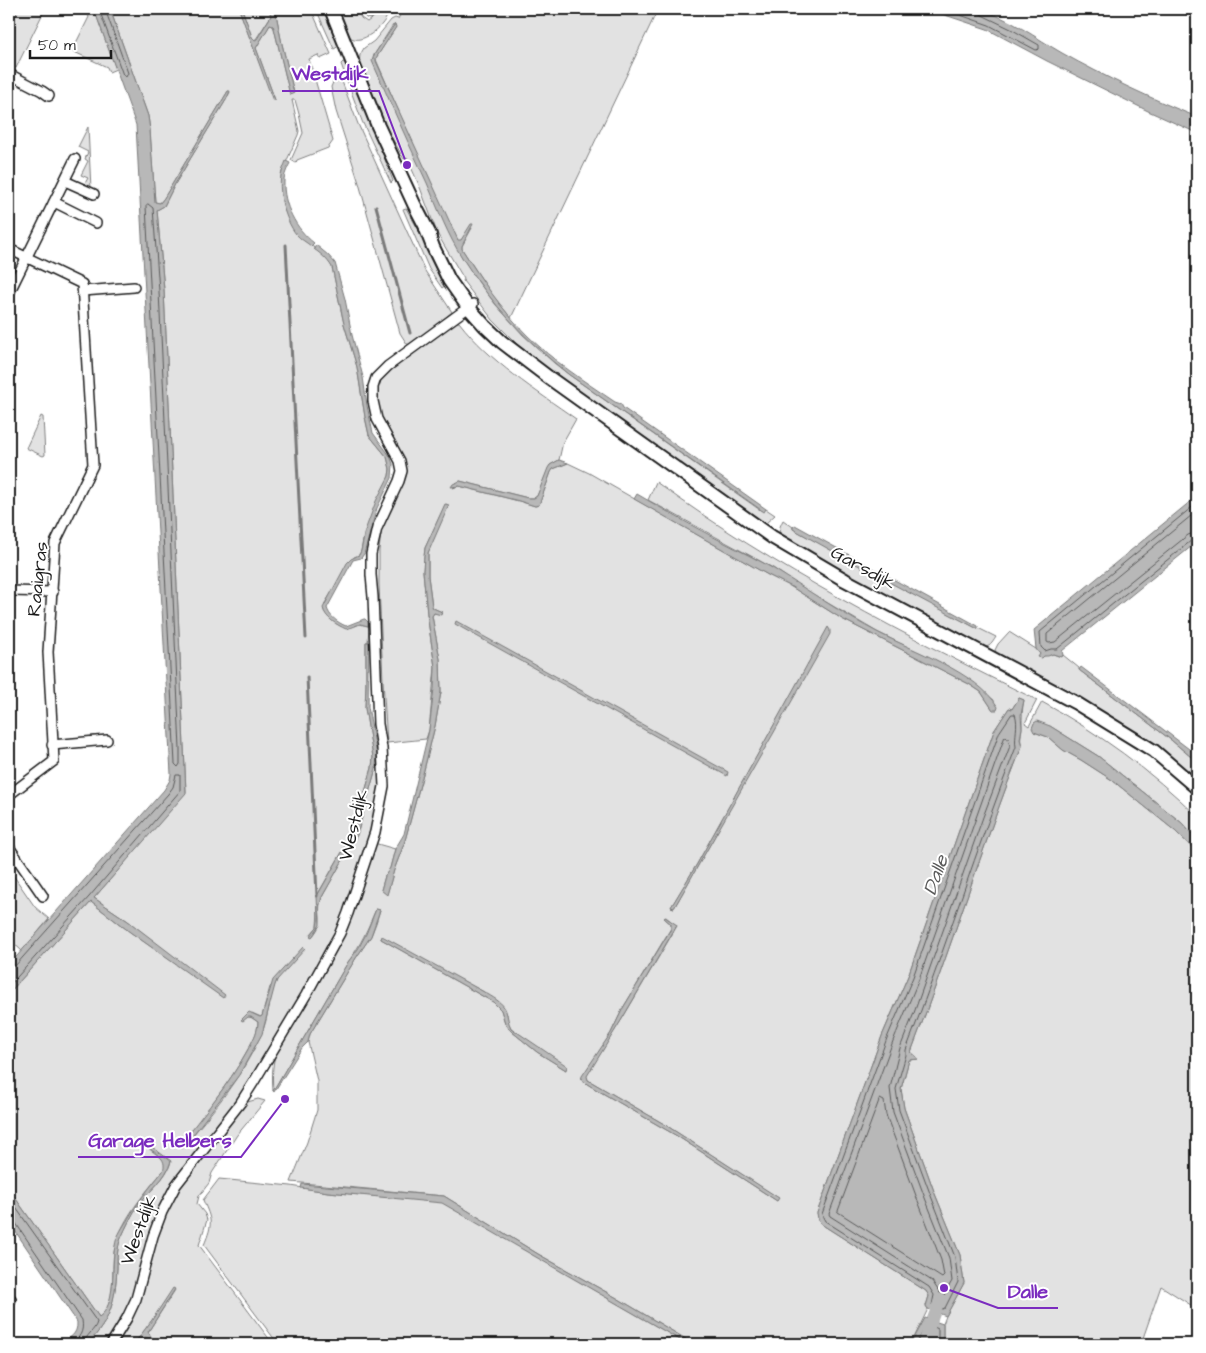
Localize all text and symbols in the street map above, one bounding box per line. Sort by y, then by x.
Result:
scale bar [30,28,111,60]
text: 50 m [38,35,76,56]
callout: Westdijk [282,56,379,91]
text: Westdijk [291,60,369,88]
street label: Garsdijk [826,539,901,597]
street label: Raaigras [21,540,56,618]
street label: Westdijk [332,786,376,864]
water label: Dalle [916,850,956,899]
callout: Garage Helbers [78,1122,241,1157]
text: Garage Helbers [88,1127,232,1156]
street label: Westdijk [114,1191,164,1269]
callout: Dalle [998,1273,1058,1308]
text: Dalle [1008,1278,1048,1306]

